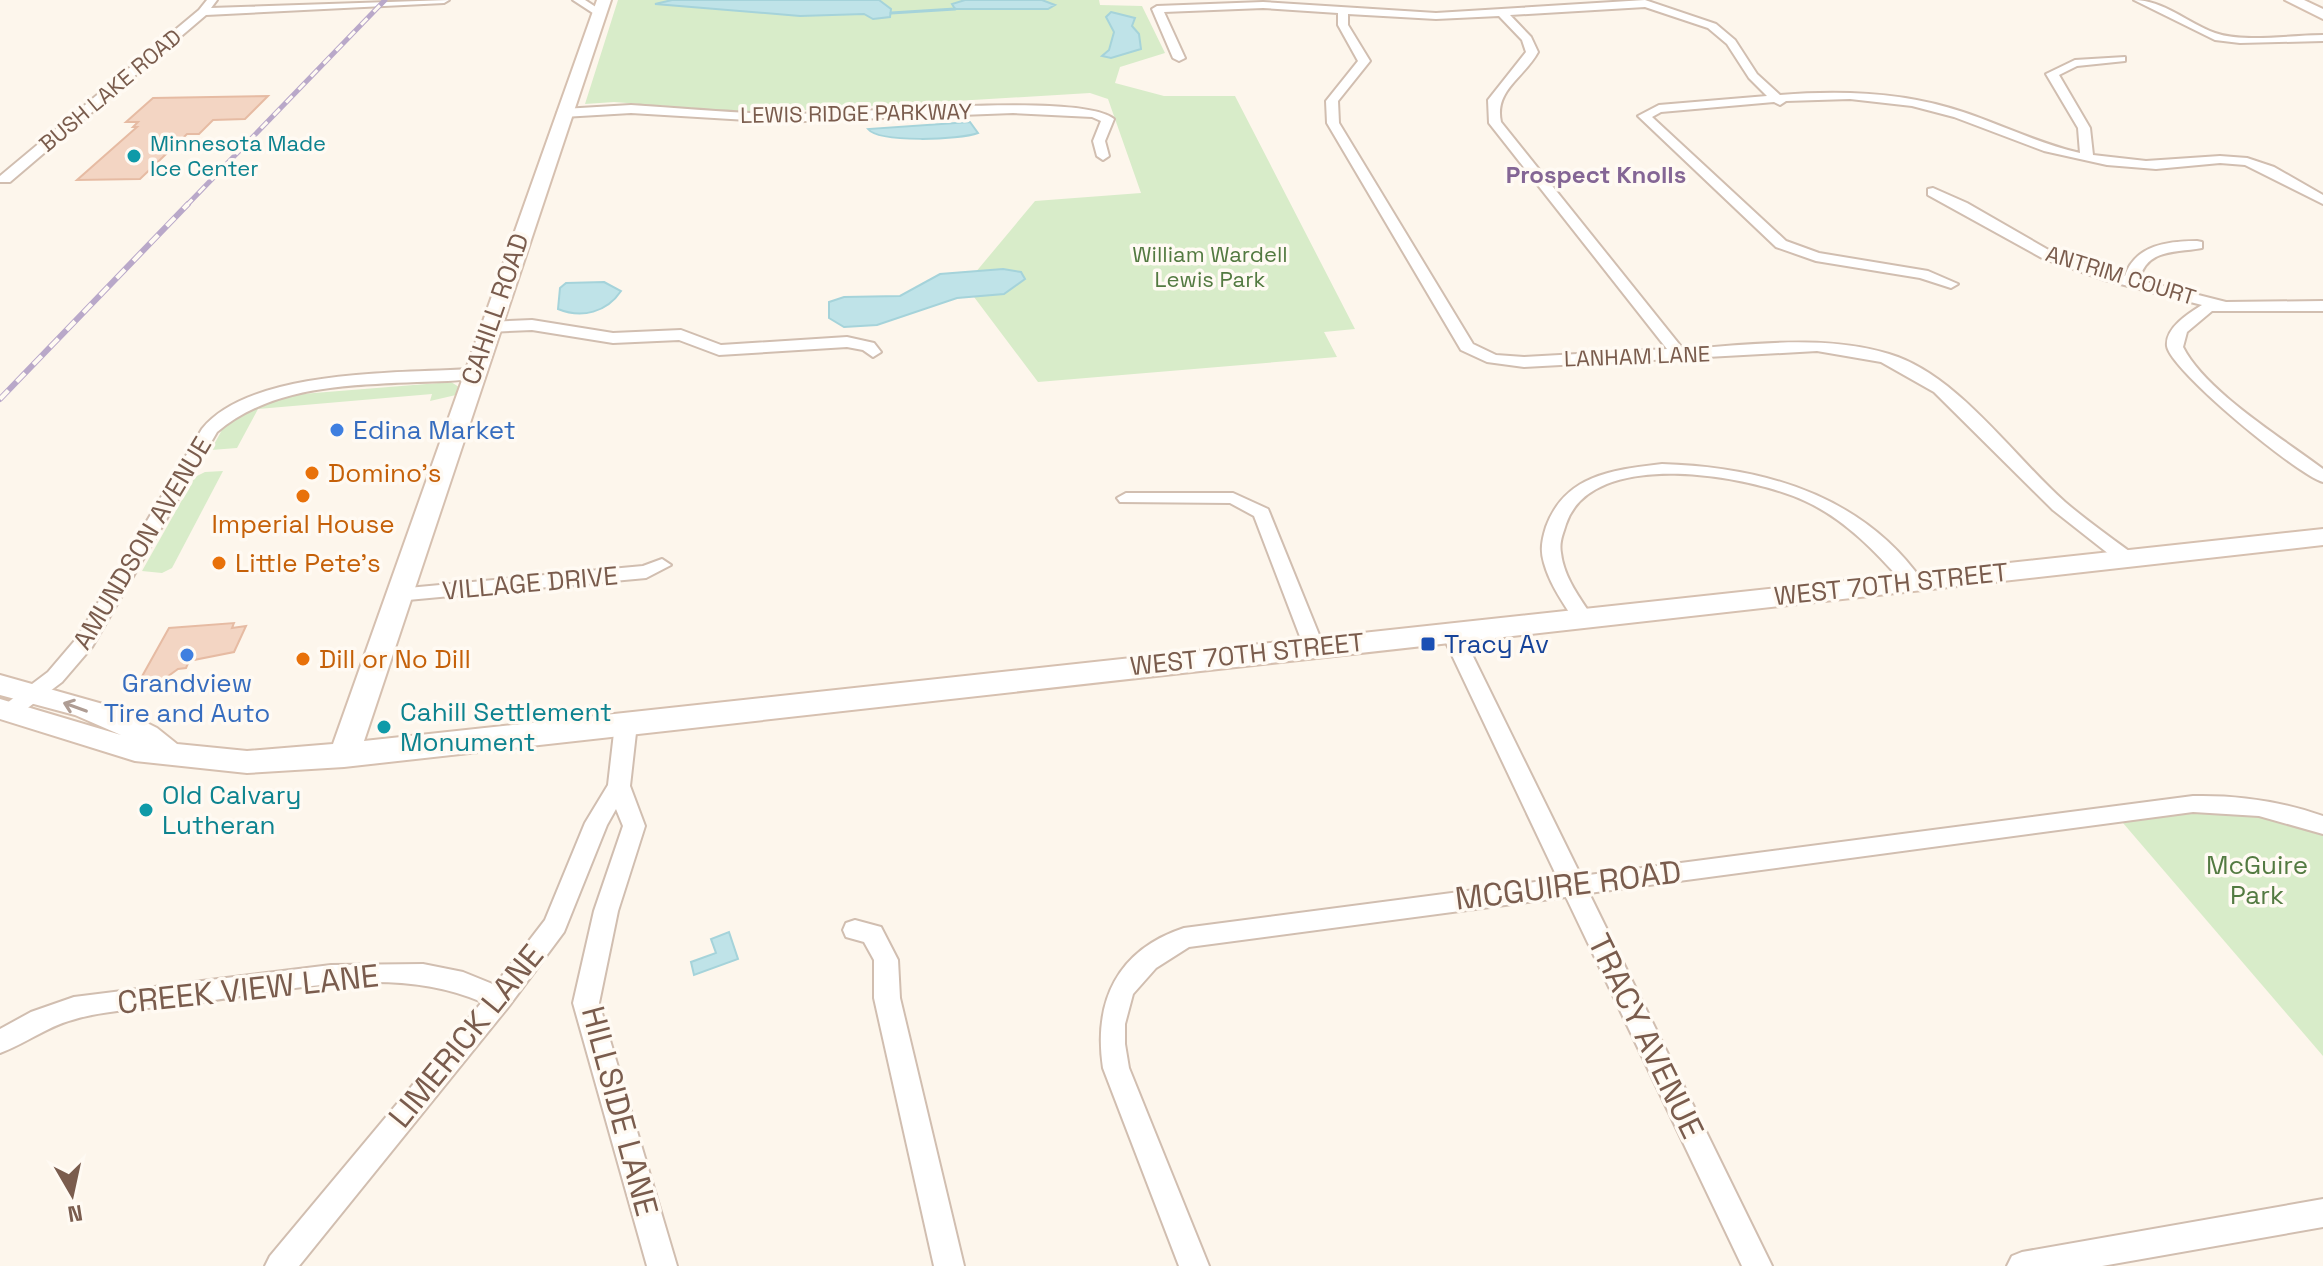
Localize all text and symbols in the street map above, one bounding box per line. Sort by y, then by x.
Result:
street label: BUSH LAKE ROAD [33,22,187,158]
street label: LEWIS RIDGE PARKWAY [740,97,973,129]
place label: Minnesota Made Ice Center [150,129,326,182]
marker: Minnesota Made Ice Center [125,147,143,165]
district label: Prospect Knolls [1506,159,1686,190]
street label: CAHILL ROAD [453,229,537,389]
street label: ANTRIM COURT [2043,239,2199,311]
park label: William Wardell Lewis Park [1132,240,1288,293]
street label: LANHAM LANE [1563,339,1711,373]
place label: Edina Market [353,413,516,447]
marker: Edina Market [328,421,346,439]
street label: AMUNDSON AVENUE [65,430,219,656]
place label: Domino's [328,456,441,490]
marker: Domino's [303,464,321,482]
marker: Imperial House [294,487,312,505]
place label: Imperial House [211,507,395,541]
place label: Little Pete's [235,546,381,580]
marker: Little Pete's [210,554,228,572]
street label: WEST 70TH STREET [1772,555,2010,613]
street label: VILLAGE DRIVE [441,558,619,608]
street label: WEST 70TH STREET [1128,625,1366,683]
place label: Tracy Av [1444,627,1549,661]
marker: Tracy Av [1419,635,1437,653]
place label: Dill or No Dill [319,642,471,676]
marker: Grandview Tire and Auto [178,646,196,664]
marker: Dill or No Dill [294,650,312,668]
place label: Grandview Tire and Auto [104,666,270,730]
place label: Cahill Settlement Monument [400,695,612,759]
one-way arrow [64,699,88,713]
marker: Cahill Settlement Monument [375,718,393,736]
place label: Old Calvary Lutheran [162,778,301,842]
marker: Old Calvary Lutheran [137,801,155,819]
park label: McGuire Park [2206,848,2308,912]
street label: MCGUIRE ROAD [1453,851,1683,919]
street label: TRACY AVENUE [1579,927,1713,1145]
street label: LIMERICK LANE [380,936,552,1136]
street label: CREEK VIEW LANE [115,955,381,1023]
street label: HILLSIDE LANE [573,1002,667,1220]
north arrow [32,1154,112,1234]
text: N [66,1199,85,1229]

